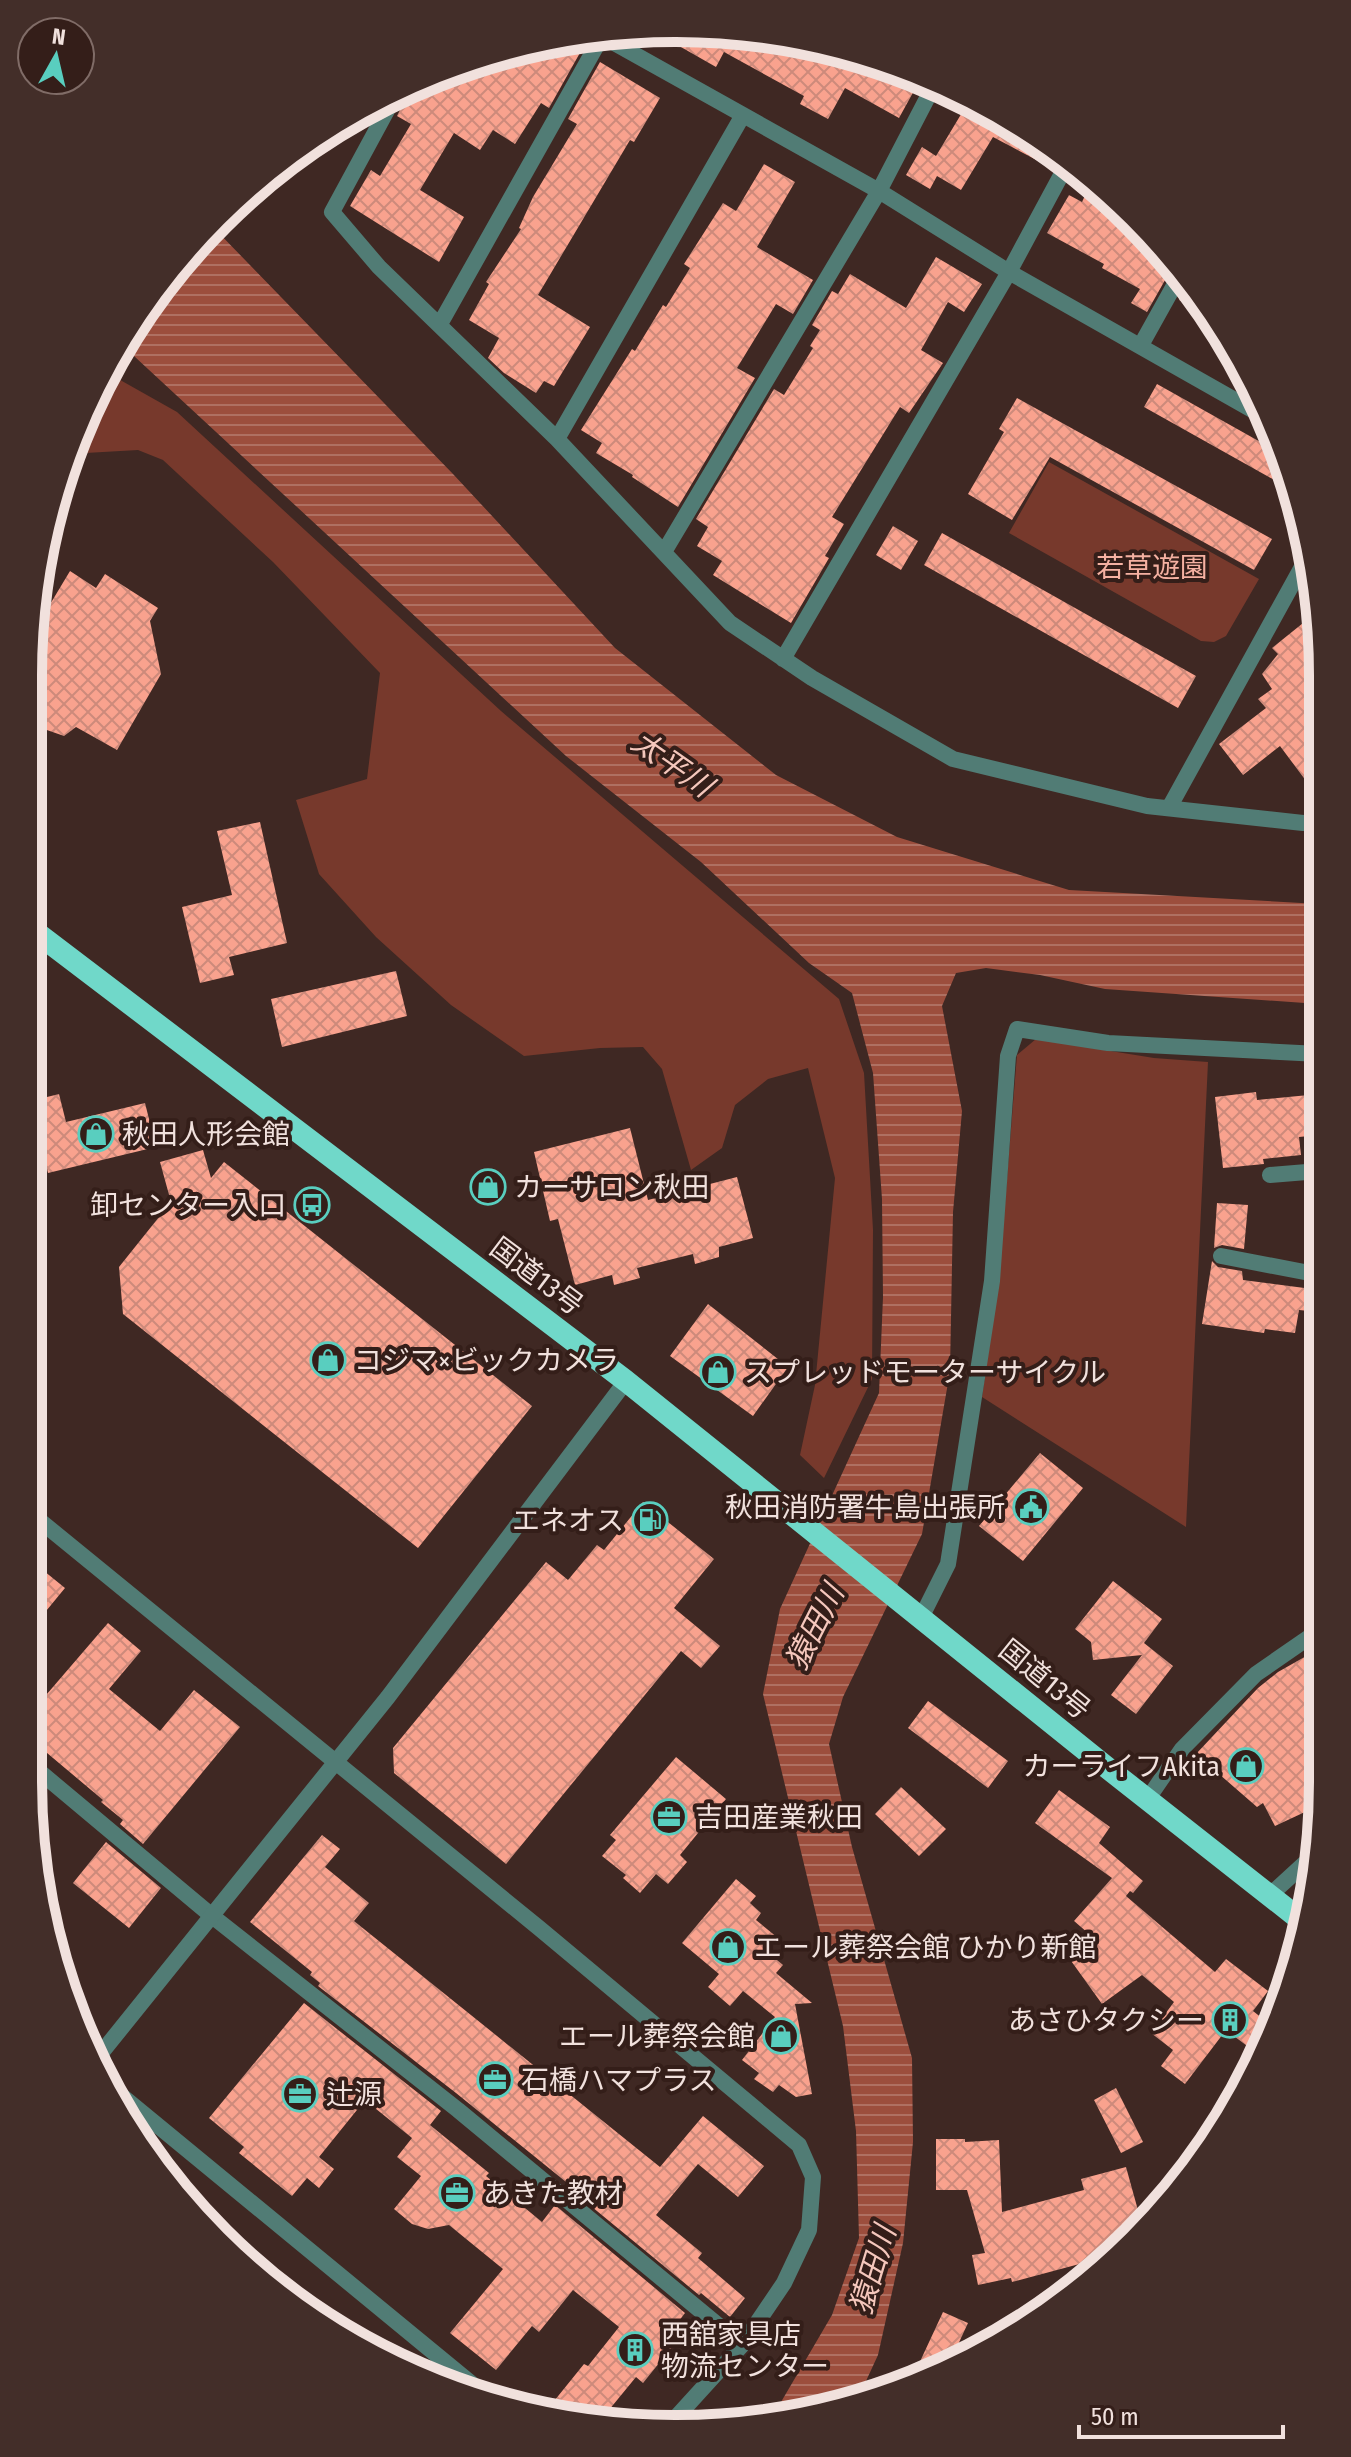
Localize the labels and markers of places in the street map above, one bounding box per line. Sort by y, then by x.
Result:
shop icon: 秋田人形会館 [77,1115,115,1153]
place label: 秋田人形会館 [122,1118,290,1151]
shop icon: カーサロン秋田 [469,1168,507,1206]
place label: カーサロン秋田 [514,1171,709,1204]
bus stop icon: 卸センター入口 [293,1186,331,1224]
place label: 卸センター入口 [90,1189,286,1222]
shop icon: コジマ×ビックカメラ [309,1341,347,1379]
place label: コジマ×ビックカメラ [354,1344,619,1377]
shop icon: スプレッドモーターサイクル [699,1353,737,1391]
place label: スプレッドモーターサイクル [744,1356,1106,1389]
public building icon: 秋田消防署牛島出張所 [1012,1488,1050,1526]
place label: 秋田消防署牛島出張所 [725,1491,1005,1524]
fuel station icon: エネオス [631,1501,669,1539]
place label: エネオス [512,1504,624,1537]
shop icon: カーライフAkita [1227,1747,1265,1785]
place label: カーライフAkita [1022,1750,1220,1783]
office icon: 吉田産業秋田 [650,1798,688,1836]
place label: 吉田産業秋田 [695,1801,863,1834]
shop icon: エール葬祭会館 ひかり新館 [709,1928,747,1966]
place label: エール葬祭会館 ひかり新館 [754,1931,1097,1964]
building icon: あさひタクシー [1211,2001,1249,2039]
place label: あさひタクシー [1008,2004,1204,2037]
shop icon: エール葬祭会館 [762,2017,800,2055]
place label: エール葬祭会館 [559,2020,755,2053]
office icon: 石橋ハマプラス [476,2061,514,2099]
place label: 石橋ハマプラス [521,2064,716,2097]
office icon: 辻源 [281,2075,319,2113]
place label: 辻源 [326,2078,382,2111]
office icon: あきた教材 [438,2174,476,2212]
place label: あきた教材 [483,2177,623,2210]
place label: 西舘家具店 物流センター [661,2318,829,2383]
building icon: 西舘家具店 物流センター [616,2331,654,2369]

